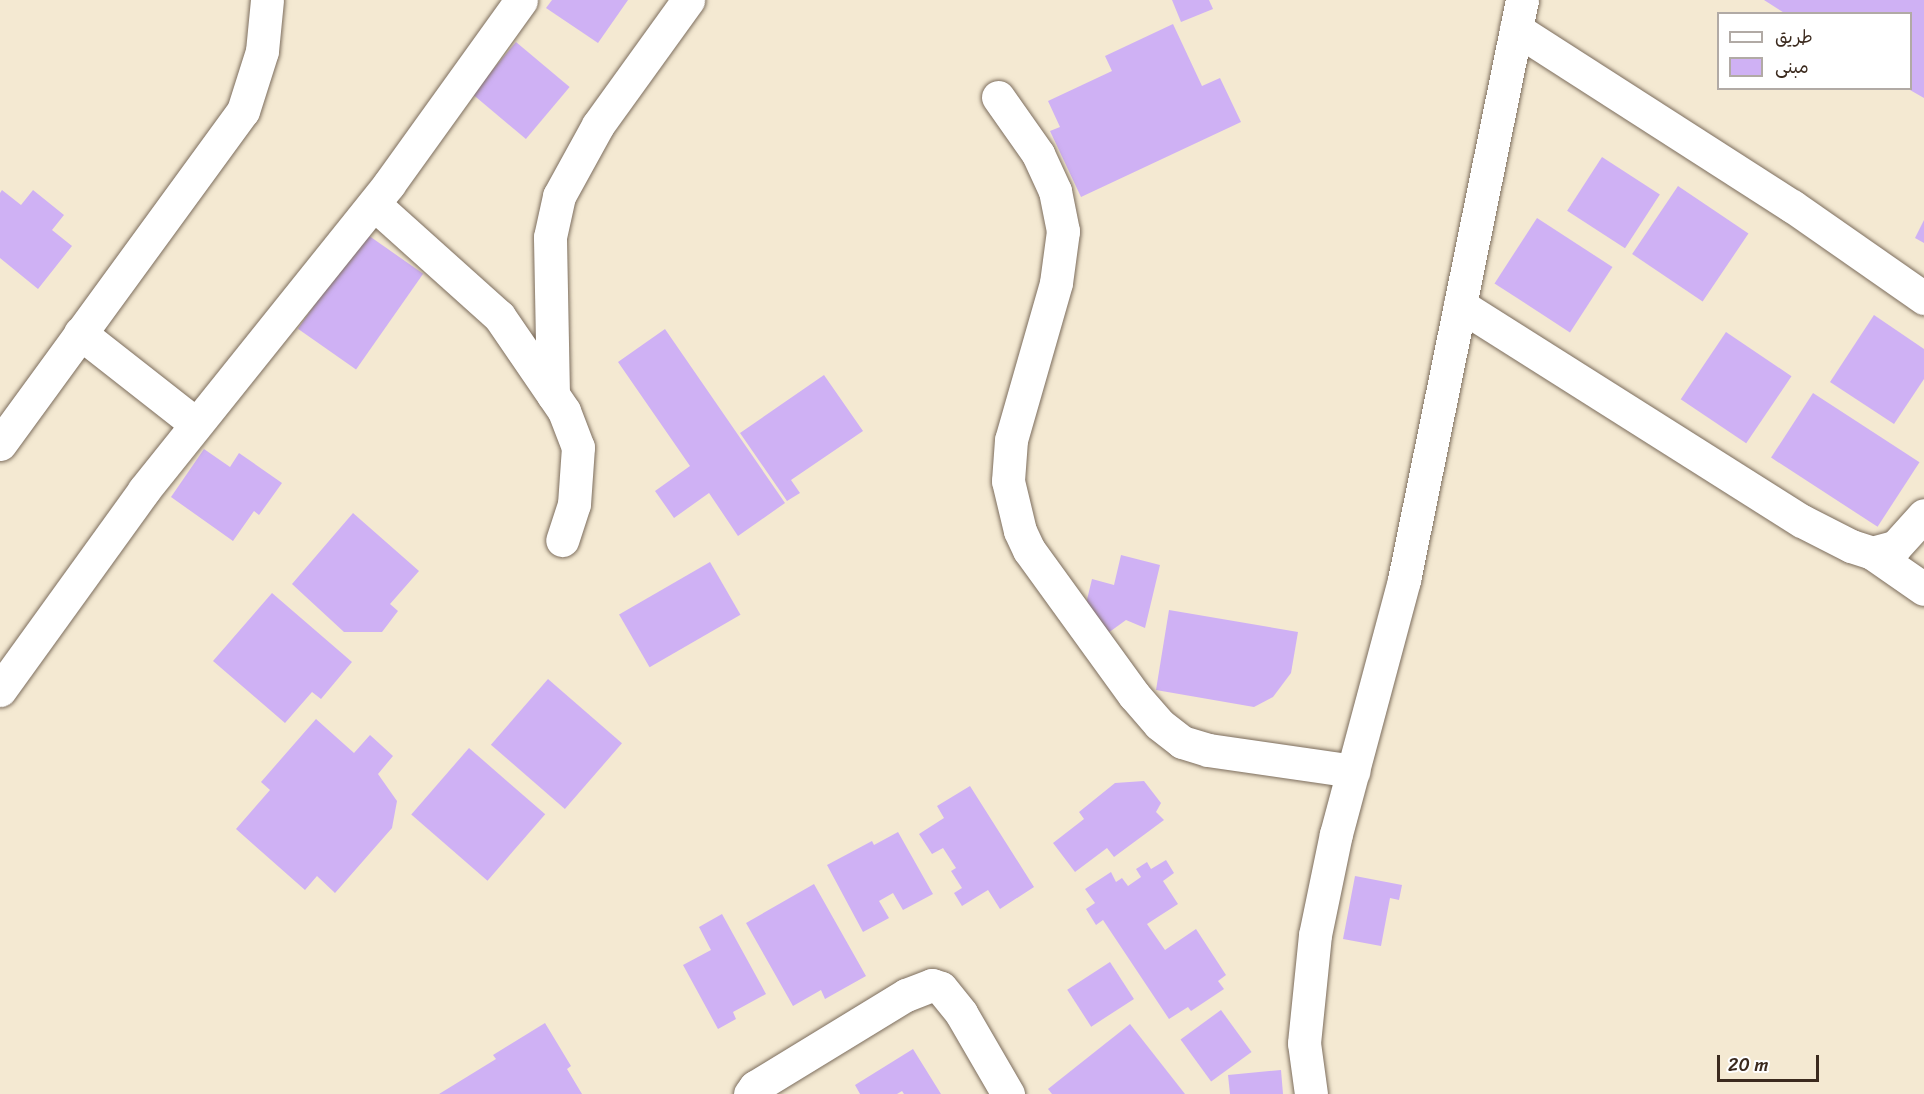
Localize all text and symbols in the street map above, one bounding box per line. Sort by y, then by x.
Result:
legend [1717,12,1912,90]
text: طريق [1775,21,1813,53]
text: مبنى [1775,51,1809,83]
scale bar [1720,1043,1822,1081]
text: 20 m [1728,1049,1768,1081]

